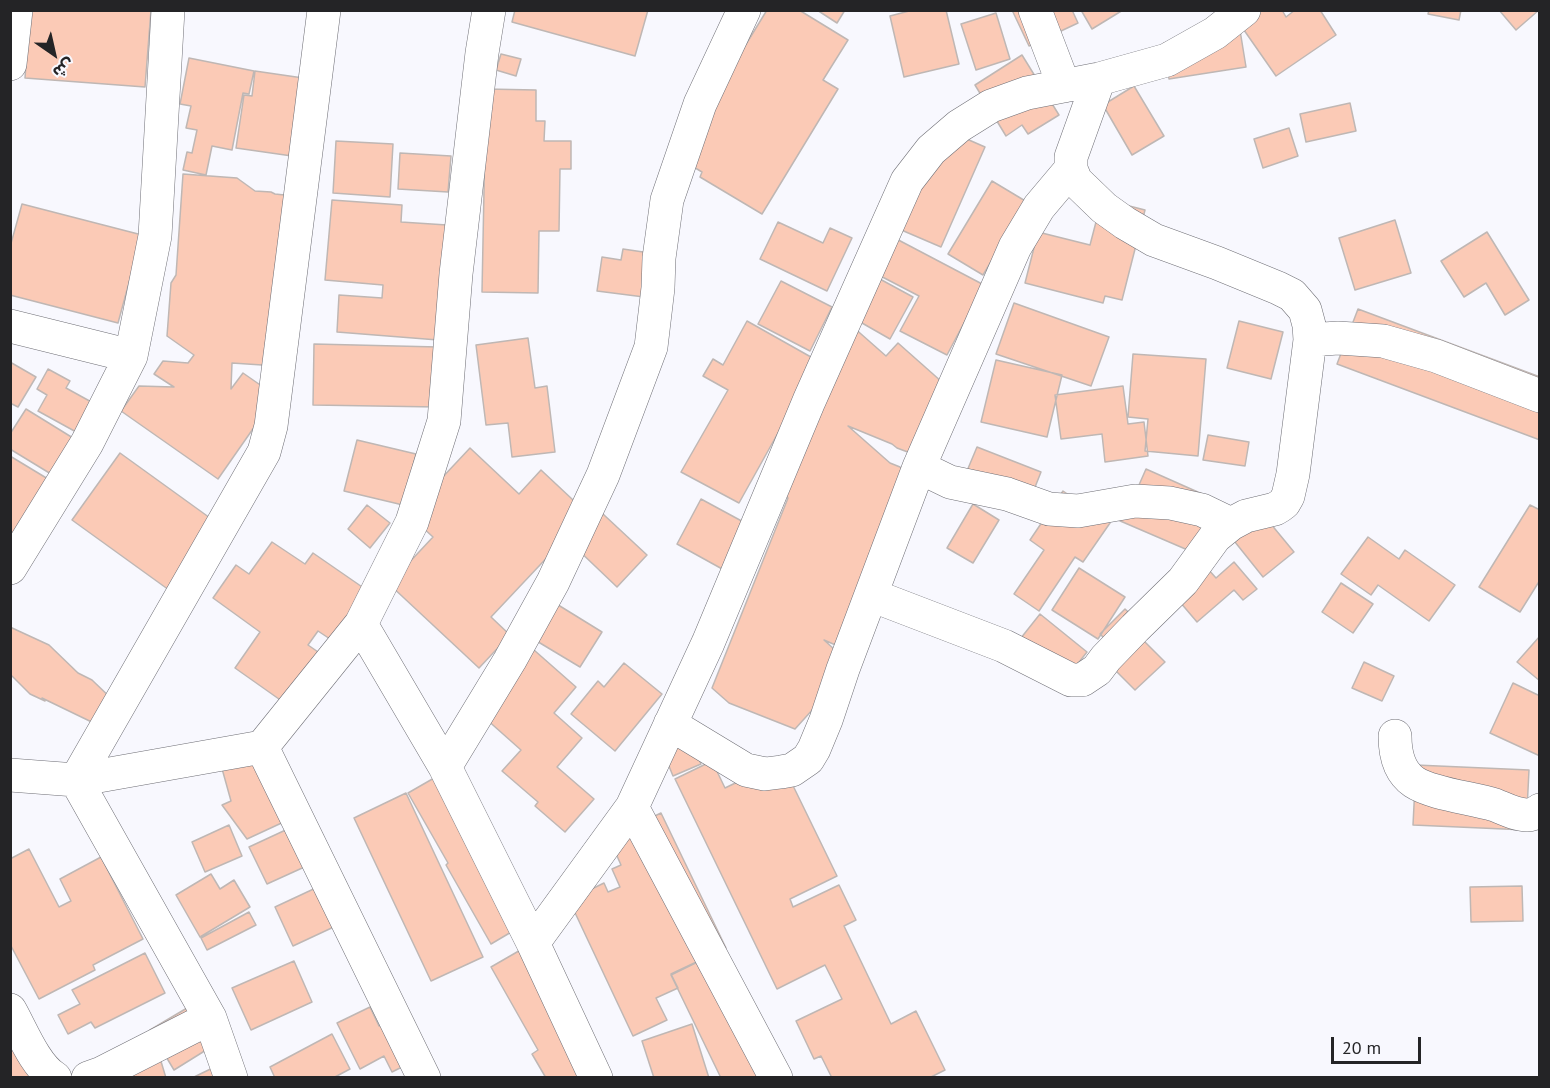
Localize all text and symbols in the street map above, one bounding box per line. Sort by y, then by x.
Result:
north arrow [24,24,84,84]
text: ش [49,54,79,83]
scale bar [1334,1025,1424,1063]
text: 20 m [1342,1036,1381,1059]

